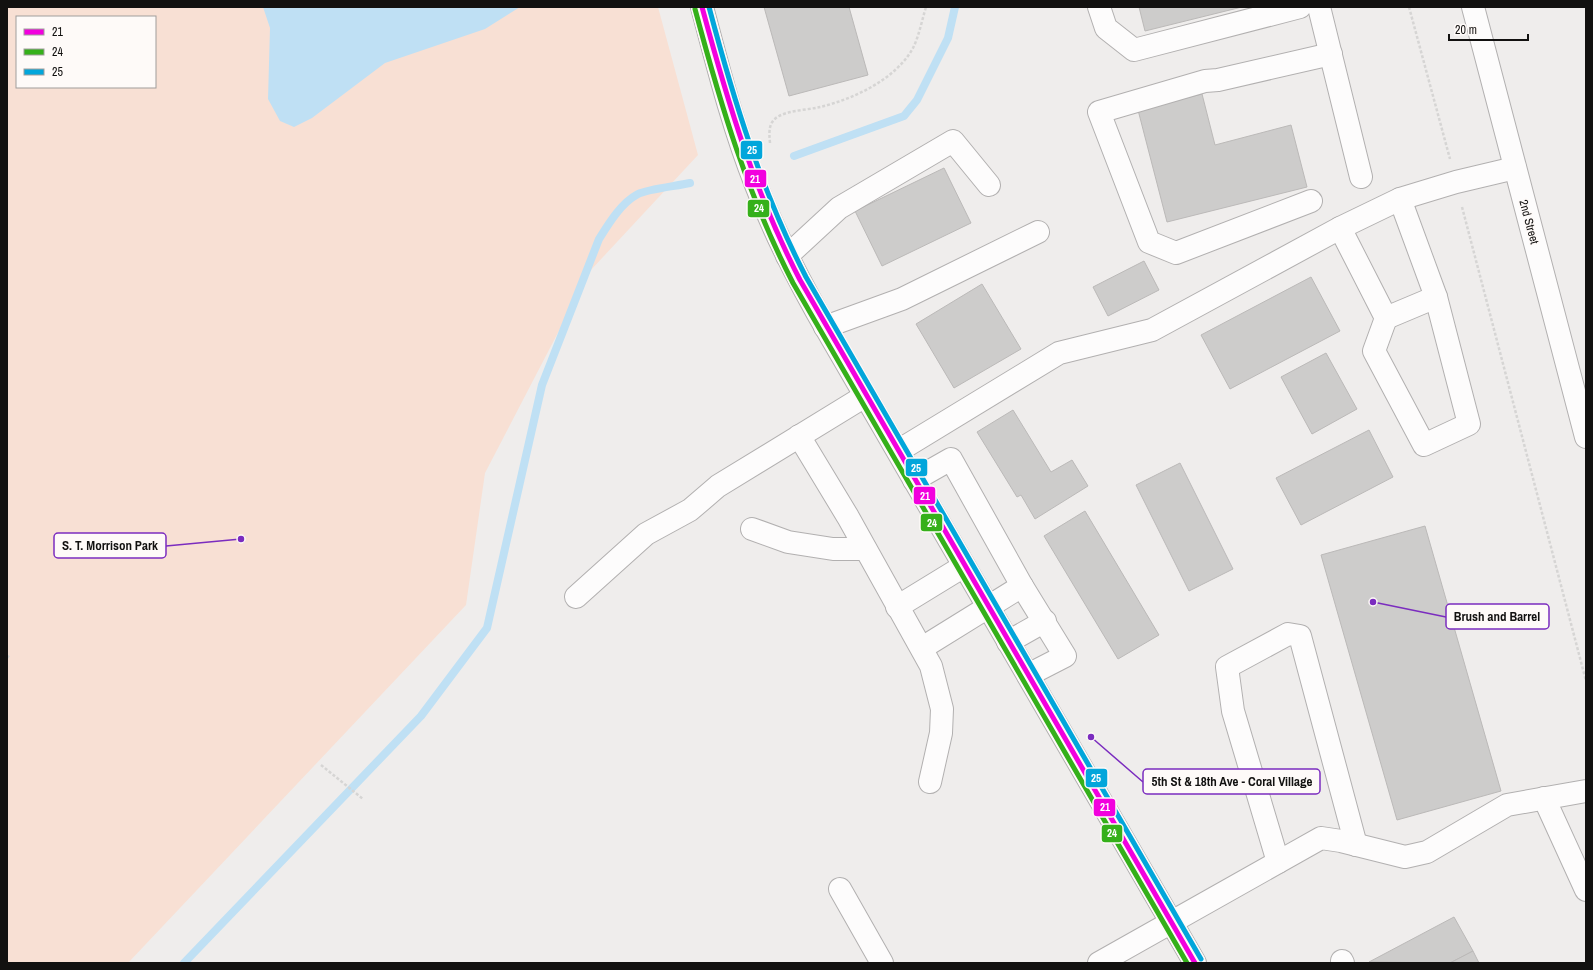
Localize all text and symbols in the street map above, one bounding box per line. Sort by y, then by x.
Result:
legend [16,16,156,88]
scale bar [1449,16,1528,42]
text: 20 m [1455,22,1477,38]
text: 21 [52,24,63,40]
text: 24 [52,44,63,60]
text: 25 [52,64,63,80]
line badge: 25 [740,140,763,160]
text: 25 [747,143,757,157]
line badge: 21 [744,169,767,188]
text: 21 [750,172,760,186]
street label: 2nd Street [1515,198,1543,246]
line badge: 24 [747,199,770,218]
text: 24 [754,201,764,215]
line badge: 25 [905,458,928,477]
text: 25 [911,461,921,475]
line badge: 21 [913,486,936,505]
text: 21 [920,489,930,503]
line badge: 24 [920,513,943,532]
text: 24 [927,516,937,530]
callout: S. T. Morrison Park [54,533,166,558]
text: S. T. Morrison Park [62,537,158,554]
callout: Brush and Barrel [1446,604,1549,629]
text: Brush and Barrel [1454,608,1540,625]
line badge: 25 [1085,768,1108,788]
callout: 5th St & 18th Ave - Coral Village [1143,769,1320,794]
text: 25 [1091,771,1101,785]
text: 5th St & 18th Ave - Coral Village [1152,773,1312,790]
line badge: 21 [1093,798,1116,817]
text: 21 [1100,800,1110,814]
line badge: 24 [1101,824,1123,843]
text: 24 [1107,826,1117,840]

